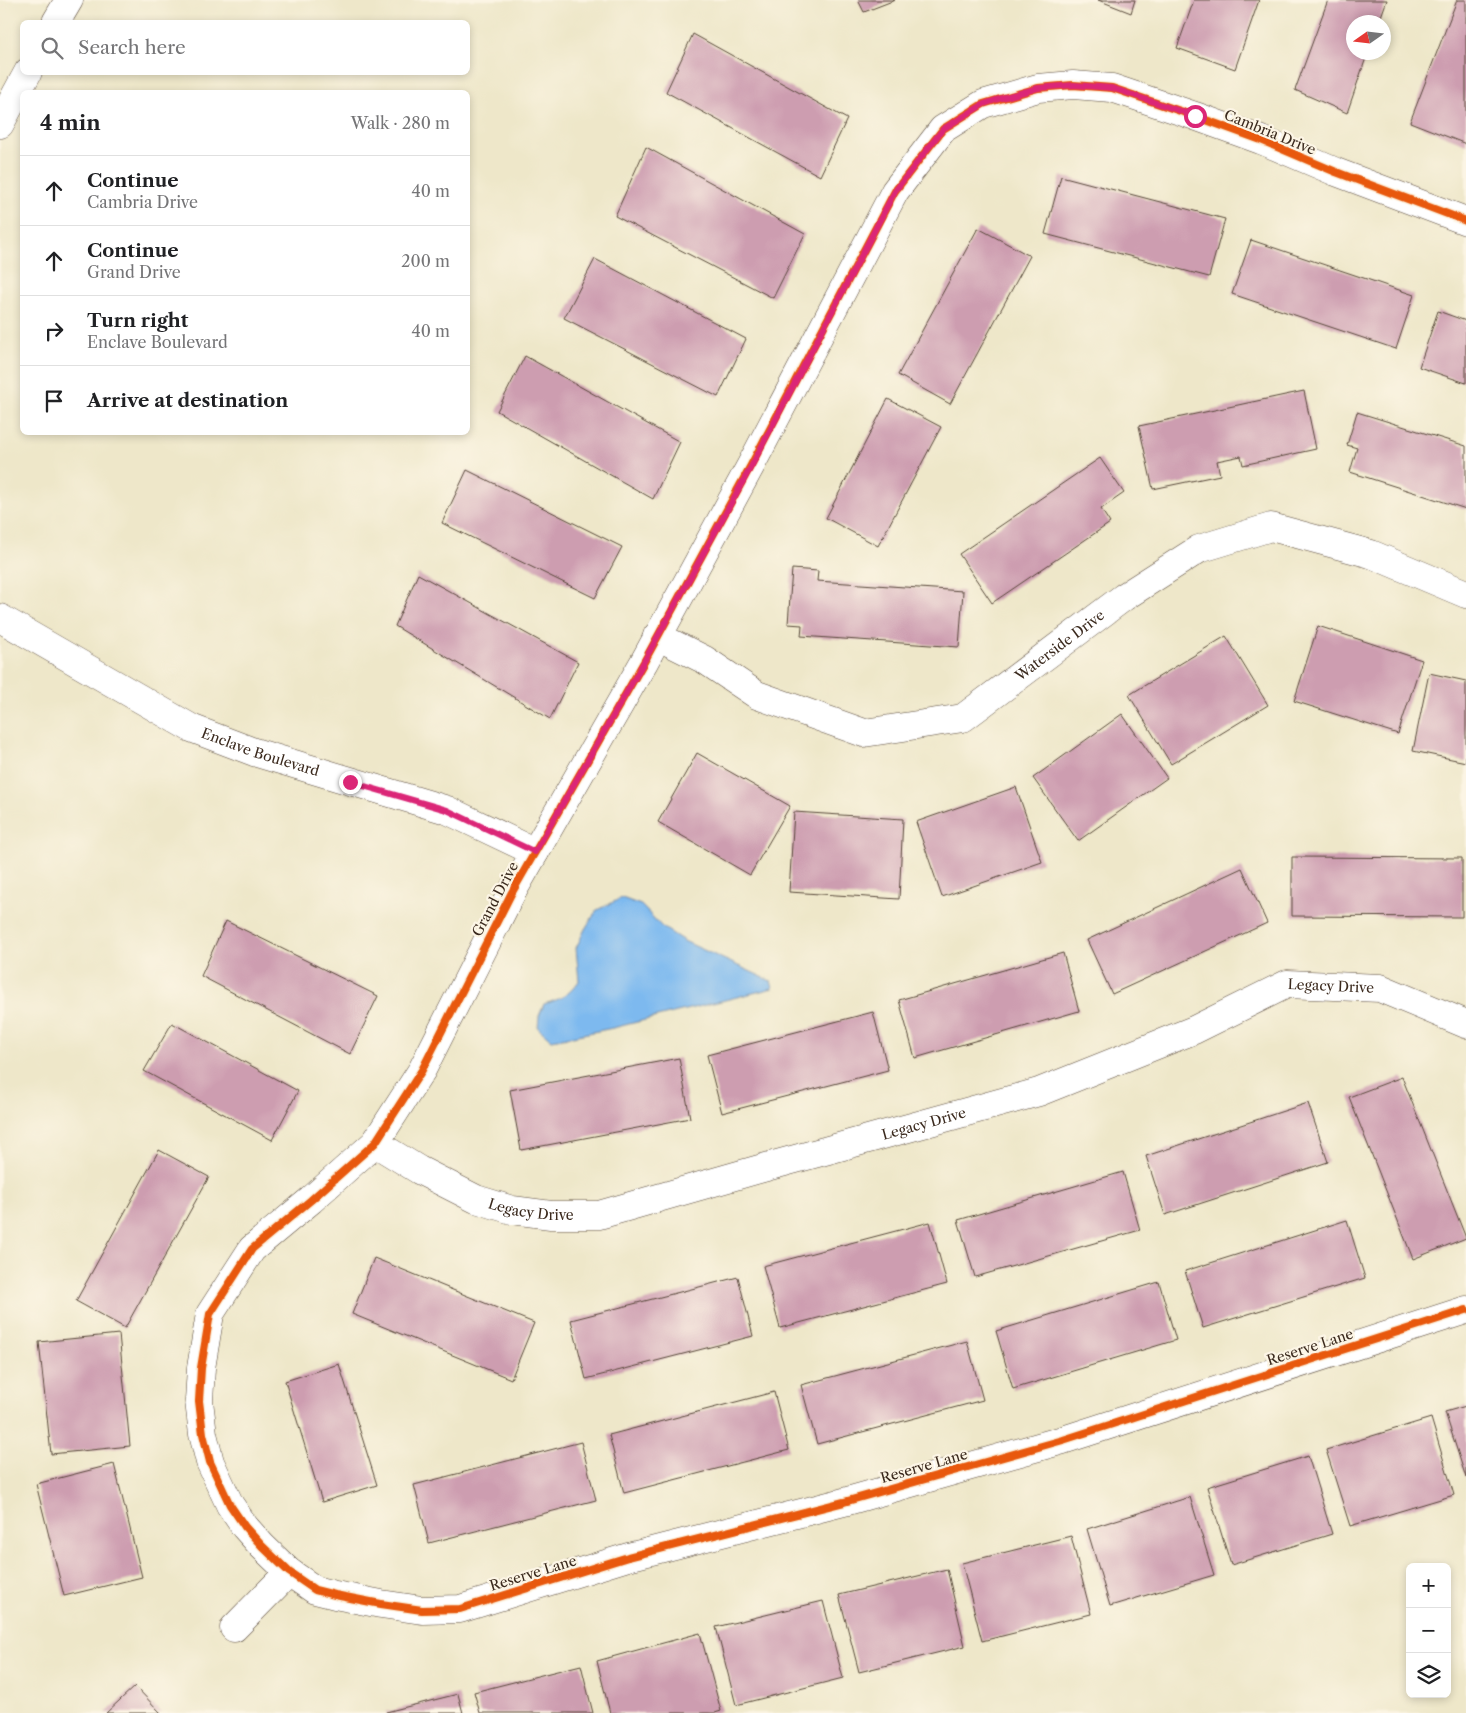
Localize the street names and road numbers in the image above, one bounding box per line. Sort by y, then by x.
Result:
street label: Cambria Drive [1222,105,1319,159]
street label: Waterside Drive [1011,606,1108,685]
street label: Enclave Boulevard [199,724,322,780]
street label: Grand Drive [468,858,522,939]
street label: Legacy Drive [1287,975,1375,997]
street label: Legacy Drive [880,1103,968,1144]
street label: Legacy Drive [486,1194,574,1224]
street label: Reserve Lane [1265,1325,1356,1369]
street label: Reserve Lane [878,1445,970,1487]
street label: Reserve Lane [487,1551,579,1595]

